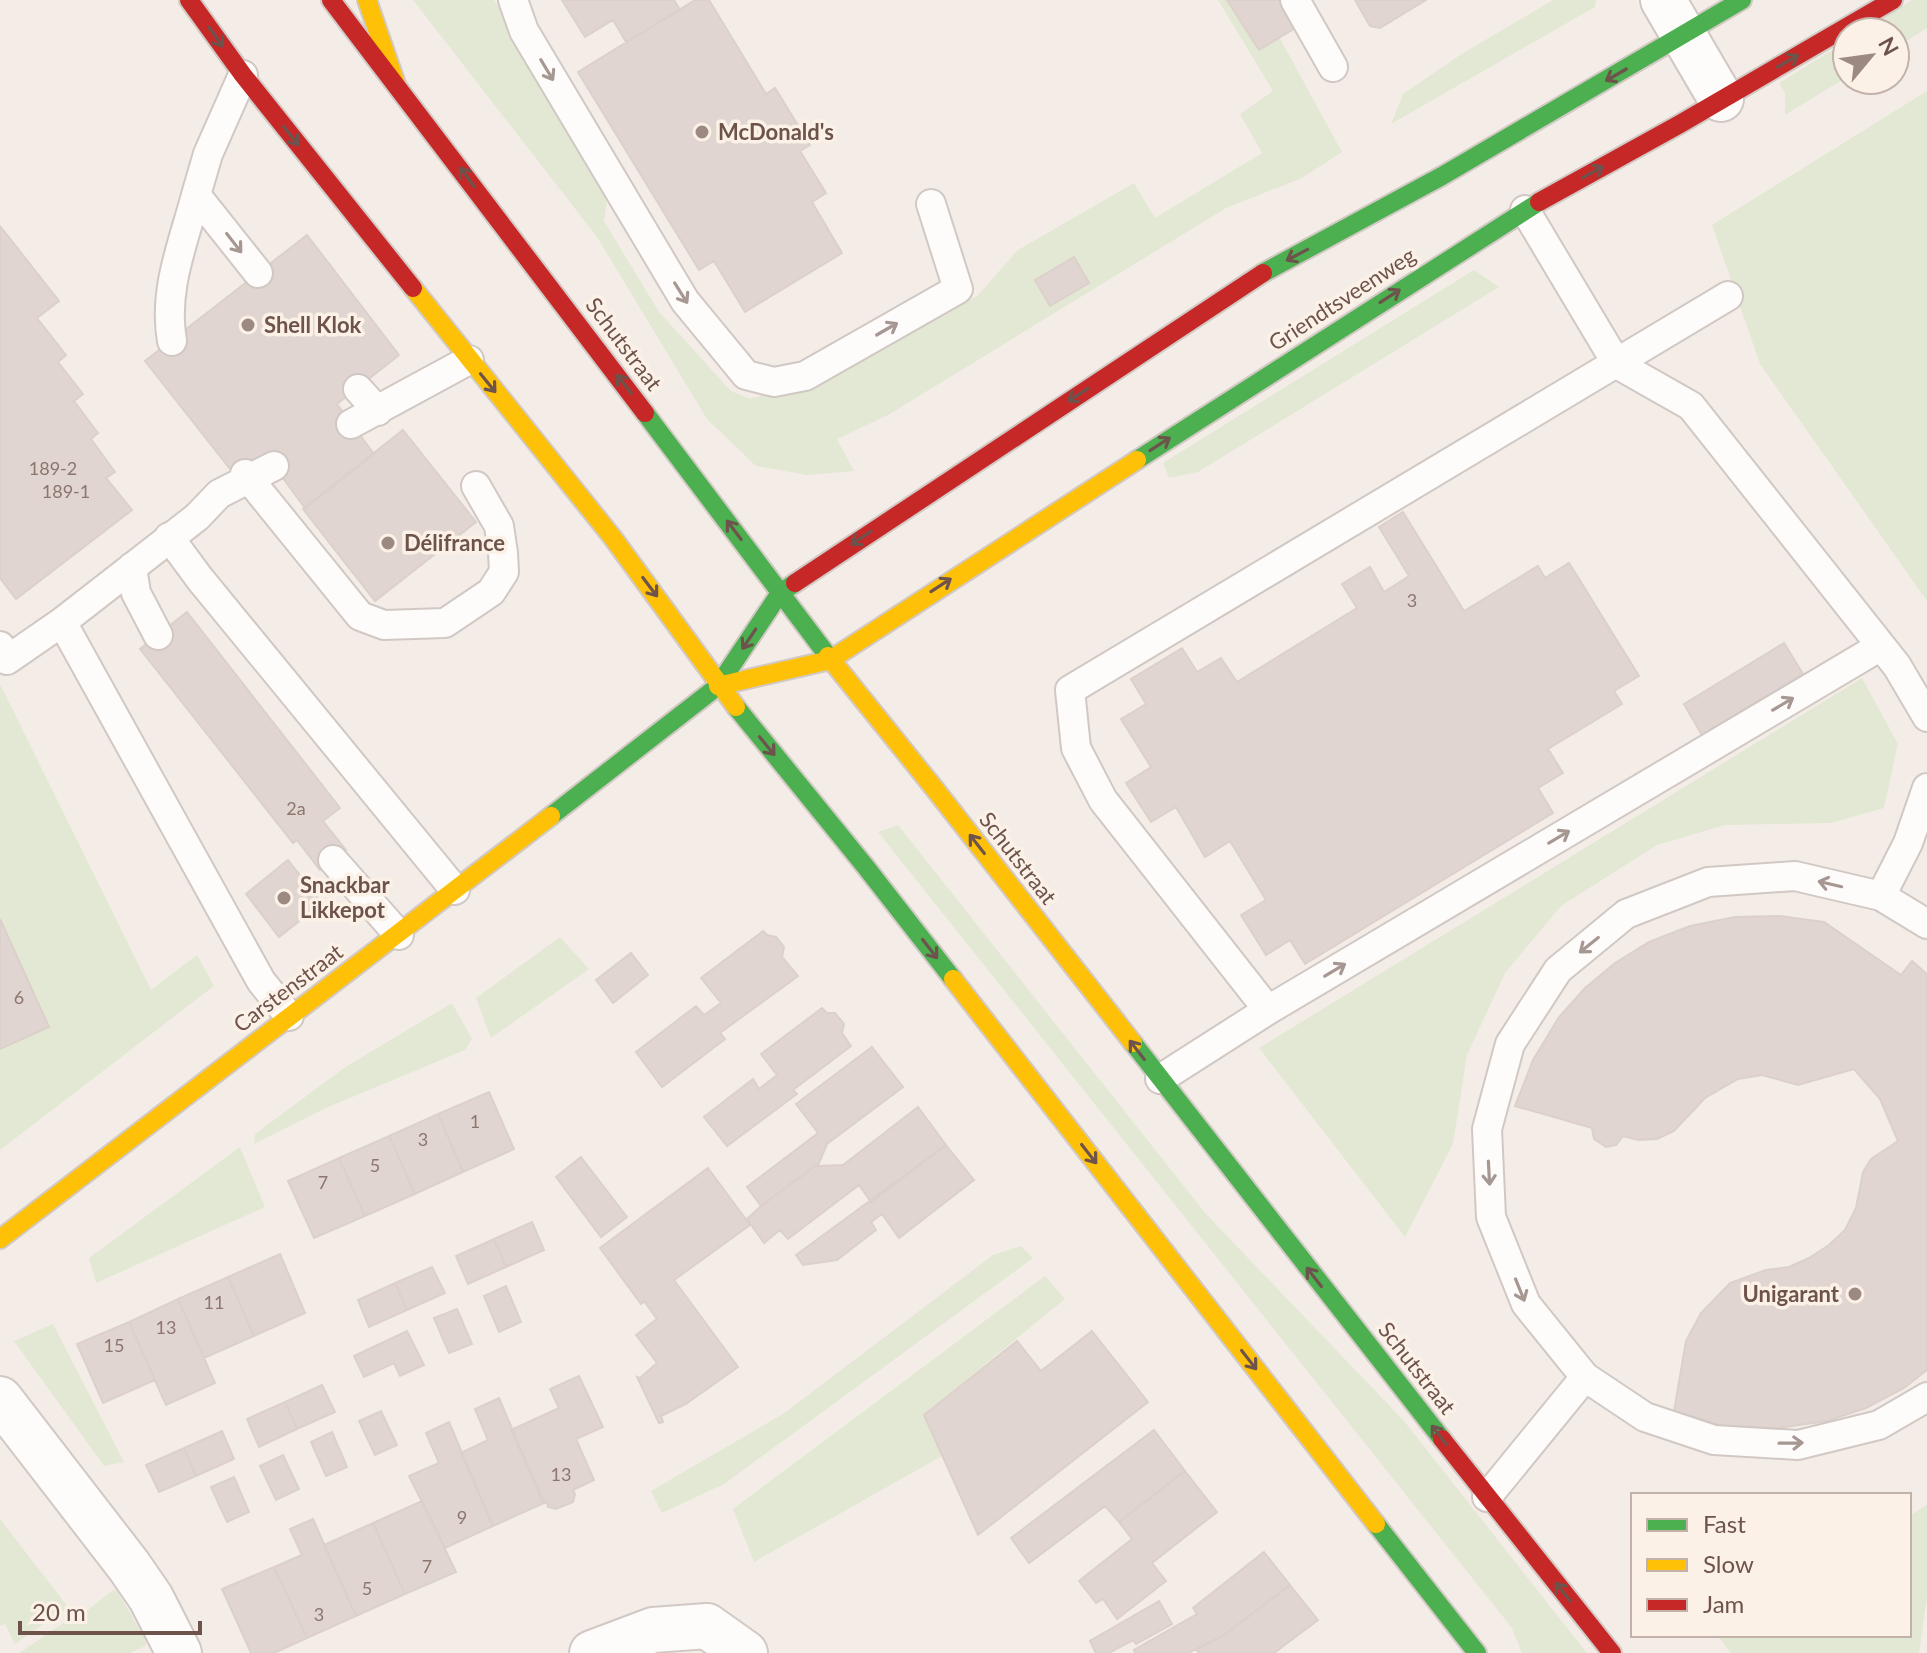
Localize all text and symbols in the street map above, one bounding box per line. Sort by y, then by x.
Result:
north arrow [1831,16,1911,96]
one-way arrow [208,26,224,48]
text: N [1873,32,1905,60]
one-way arrow [1776,53,1800,68]
one-way arrow [539,58,555,81]
one-way arrow [1605,67,1628,83]
place label: McDonald's [718,118,834,145]
marker: McDonald's [693,123,711,141]
one-way arrow [283,125,300,146]
one-way arrow [1581,164,1604,180]
one-way arrow [458,167,475,188]
one-way arrow [225,232,242,253]
street label: Griendtsveenweg [1263,241,1420,356]
one-way arrow [1285,247,1309,263]
one-way arrow [673,281,689,304]
one-way arrow [1378,288,1401,304]
street label: Schutstraat [581,292,668,396]
place label: Shell Klok [264,311,362,338]
marker: Shell Klok [239,316,257,334]
one-way arrow [875,321,898,337]
one-way arrow [479,373,497,393]
one-way arrow [616,374,633,395]
one-way arrow [1067,386,1089,403]
one-way arrow [1148,436,1171,452]
house number: 189-2 [29,457,77,479]
house number: 189-1 [42,480,90,502]
one-way arrow [725,520,742,541]
place label: Délifrance [404,529,505,556]
one-way arrow [850,530,872,547]
marker: Délifrance [379,534,397,552]
one-way arrow [642,575,658,597]
one-way arrow [930,577,952,594]
house number: 3 [1407,589,1417,611]
one-way arrow [741,628,757,650]
one-way arrow [1770,696,1794,711]
one-way arrow [758,735,776,756]
house number: 2a [286,797,306,819]
street label: Schutstraat [974,806,1063,909]
one-way arrow [1547,829,1570,845]
one-way arrow [969,834,986,855]
place label: Snackbar Likkepot [300,871,390,923]
one-way arrow [1818,876,1844,891]
marker: Snackbar Likkepot [275,889,293,907]
one-way arrow [1579,936,1600,953]
street label: Carstenstraat [228,938,348,1037]
one-way arrow [921,938,938,959]
one-way arrow [1323,962,1347,977]
house number: 6 [14,986,24,1008]
one-way arrow [1129,1039,1146,1061]
house number: 1 [470,1110,480,1132]
house number: 3 [418,1128,428,1150]
one-way arrow [1081,1143,1098,1164]
house number: 5 [370,1154,380,1176]
one-way arrow [1482,1159,1497,1186]
house number: 7 [318,1171,328,1193]
one-way arrow [1306,1267,1323,1288]
one-way arrow [1514,1277,1528,1302]
place label: Unigarant [1743,1280,1840,1307]
marker: Unigarant [1846,1285,1864,1303]
house number: 11 [204,1291,224,1313]
house number: 13 [156,1316,176,1338]
street label: Schutstraat [1373,1316,1462,1419]
house number: 15 [104,1334,124,1356]
one-way arrow [1240,1349,1258,1370]
one-way arrow [1430,1425,1447,1446]
one-way arrow [1777,1436,1804,1451]
house number: 13 [551,1463,571,1485]
legend [1631,1493,1911,1637]
house number: 9 [457,1506,467,1528]
text: Fast [1703,1509,1746,1538]
text: Slow [1703,1549,1754,1578]
house number: 7 [422,1555,432,1577]
house number: 5 [362,1577,372,1599]
one-way arrow [1554,1582,1571,1603]
scale bar [20,1585,200,1635]
text: Jam [1703,1589,1744,1618]
text: 20 m [32,1597,86,1626]
house number: 3 [314,1603,324,1625]

